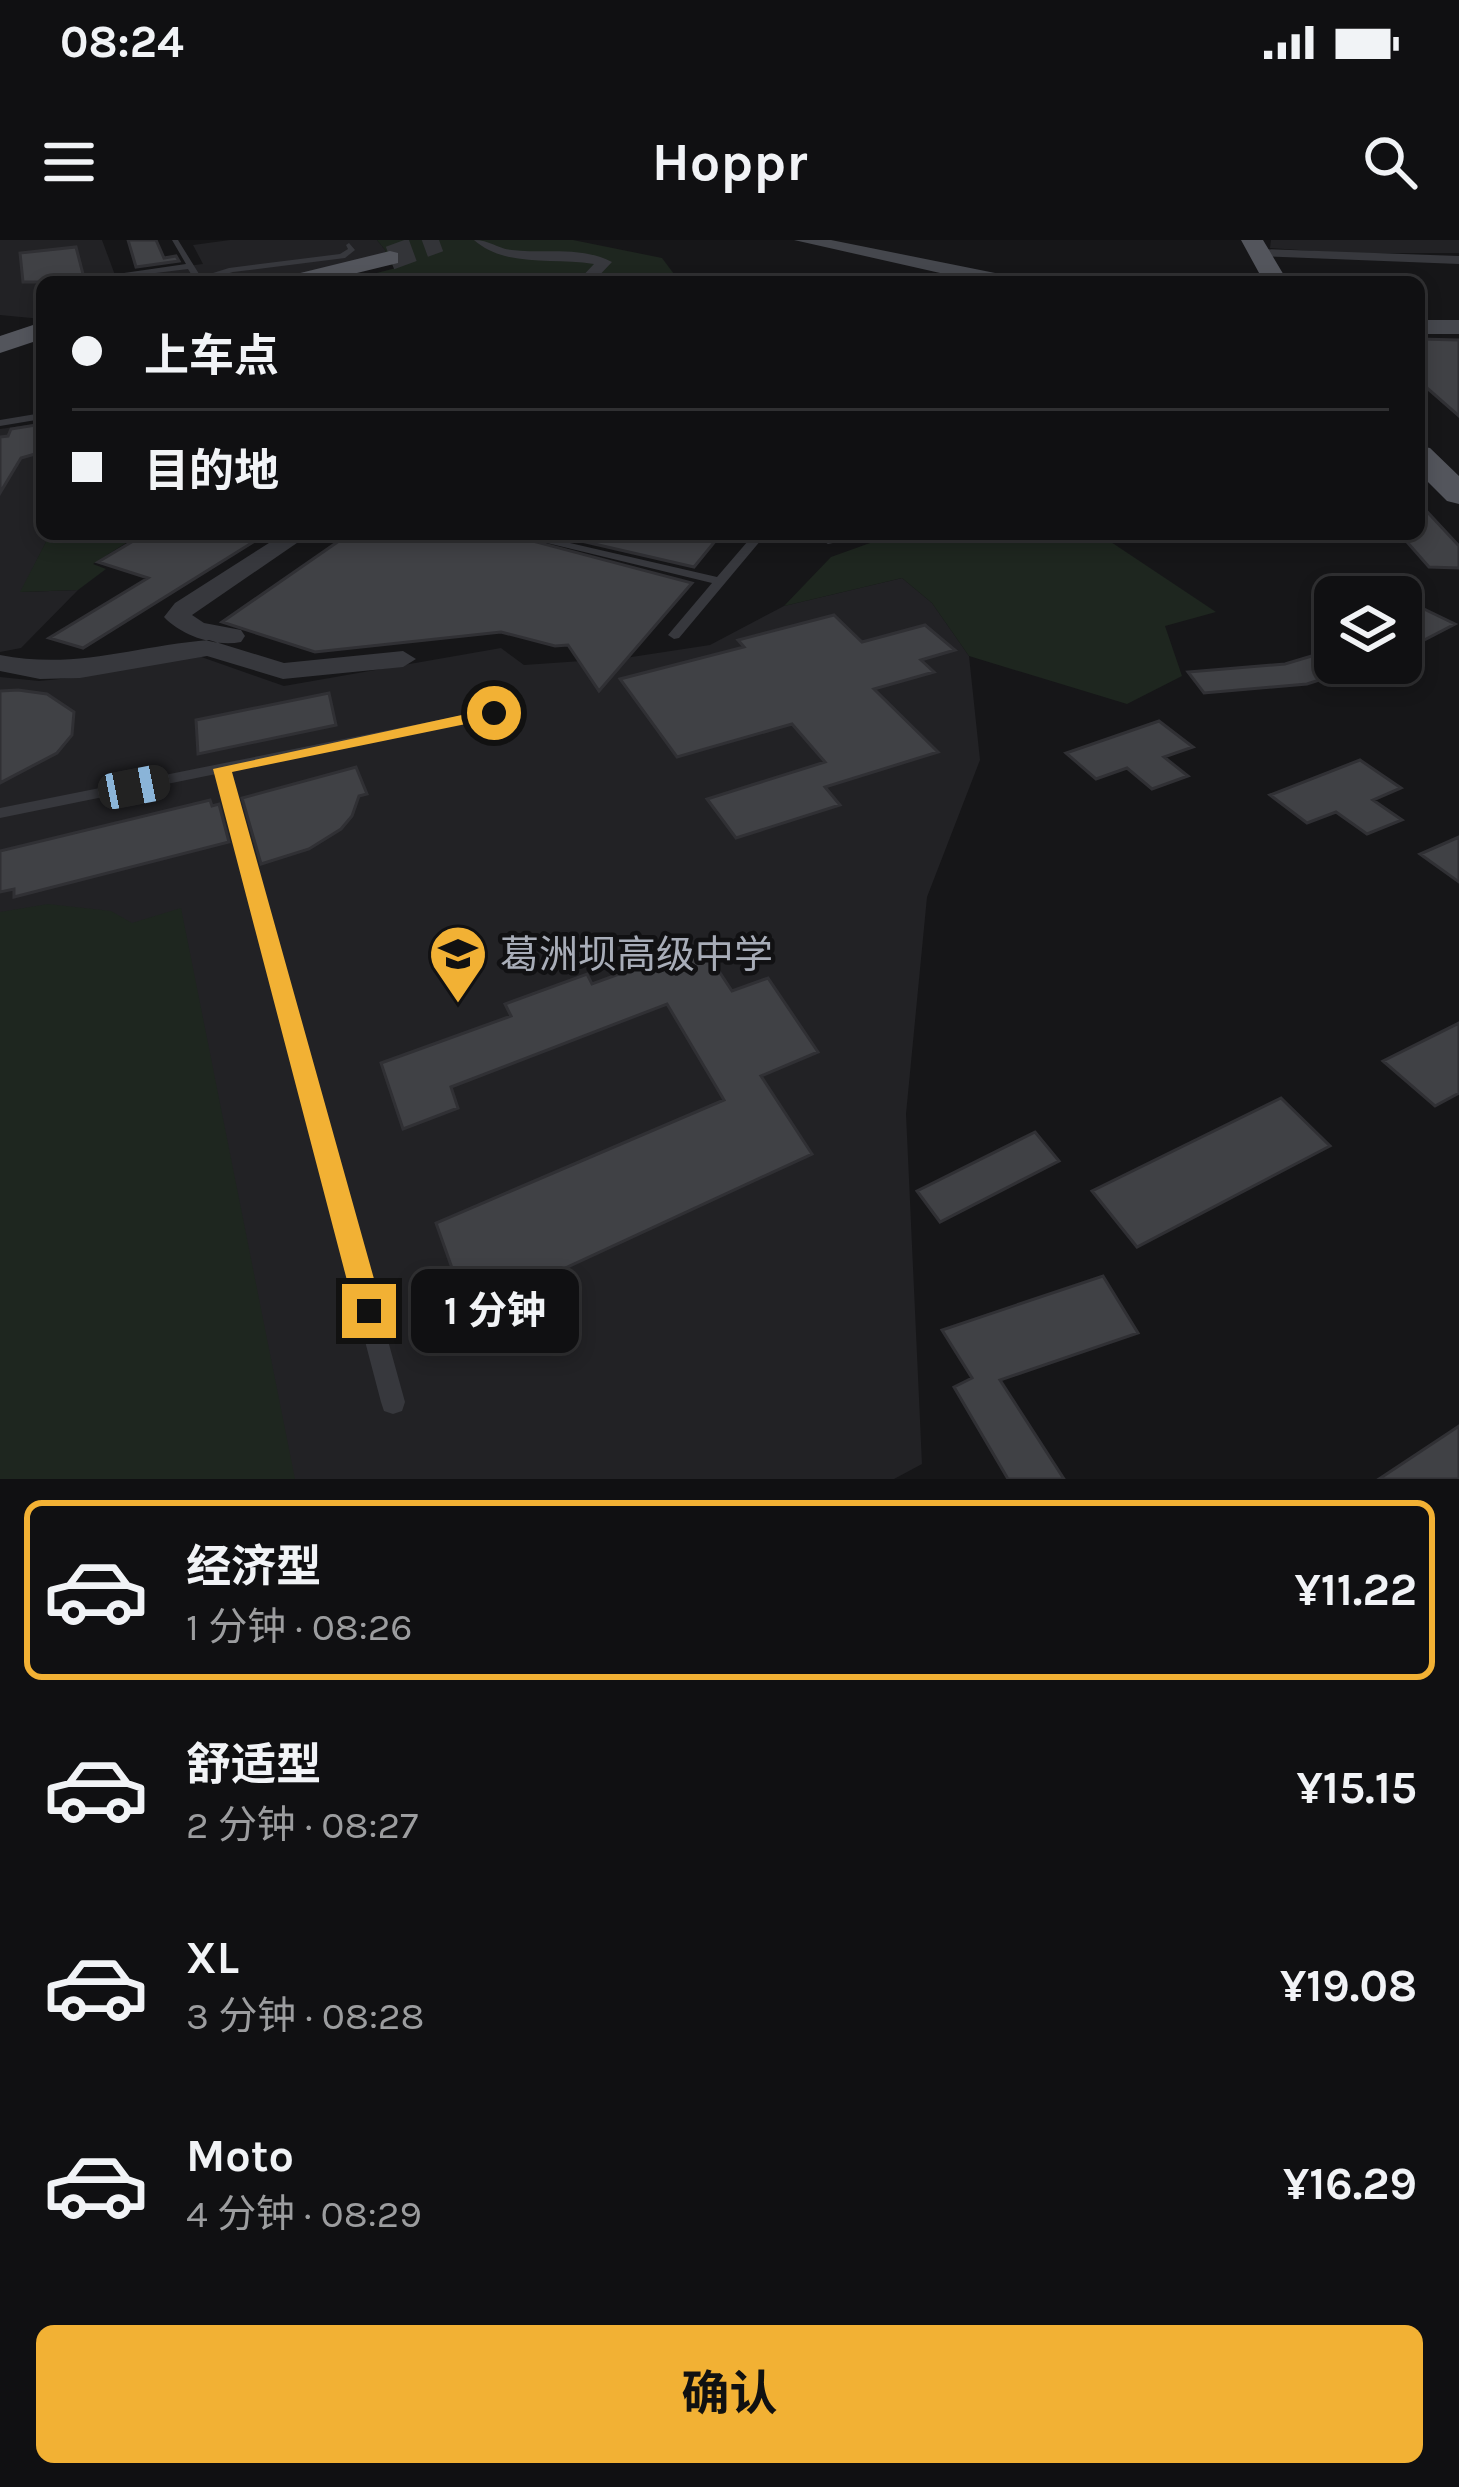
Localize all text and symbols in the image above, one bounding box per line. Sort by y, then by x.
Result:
text: 08:24 [60,16,184,68]
icon: menu [36,129,102,195]
icon: search [1357,129,1423,195]
text: Hoppr [652,130,807,194]
text: 上车点 [144,330,279,382]
text: 目的地 [144,445,279,497]
map controls [1314,576,1422,684]
button: layers [1314,576,1422,684]
route start [467,686,521,740]
car [95,762,173,812]
school or university icon: 葛洲坝高级中学 [427,923,489,1005]
place label: 葛洲坝高级中学 [500,932,773,978]
callout: 1 分钟 [411,1269,579,1353]
route end [342,1284,396,1338]
text: 1 分钟 [444,1288,546,1334]
icon: car [42,1536,150,1644]
text: 经济型 [186,1541,321,1593]
text: ¥11.22 [1294,1564,1417,1616]
text: 1 分钟 · 08:26 [186,1604,413,1650]
icon: car [42,1734,150,1842]
text: 舒适型 [186,1739,321,1791]
text: ¥15.15 [1296,1762,1417,1814]
text: 2 分钟 · 08:27 [186,1802,418,1848]
icon: car [42,1932,150,2040]
text: XL [186,1932,239,1984]
text: ¥19.08 [1280,1960,1417,2012]
text: 3 分钟 · 08:28 [186,1993,424,2039]
icon: car [42,2130,150,2238]
text: Moto [186,2130,294,2182]
text: ¥16.29 [1283,2158,1417,2210]
text: 4 分钟 · 08:29 [186,2191,422,2237]
button: 确认 [36,2325,1423,2463]

